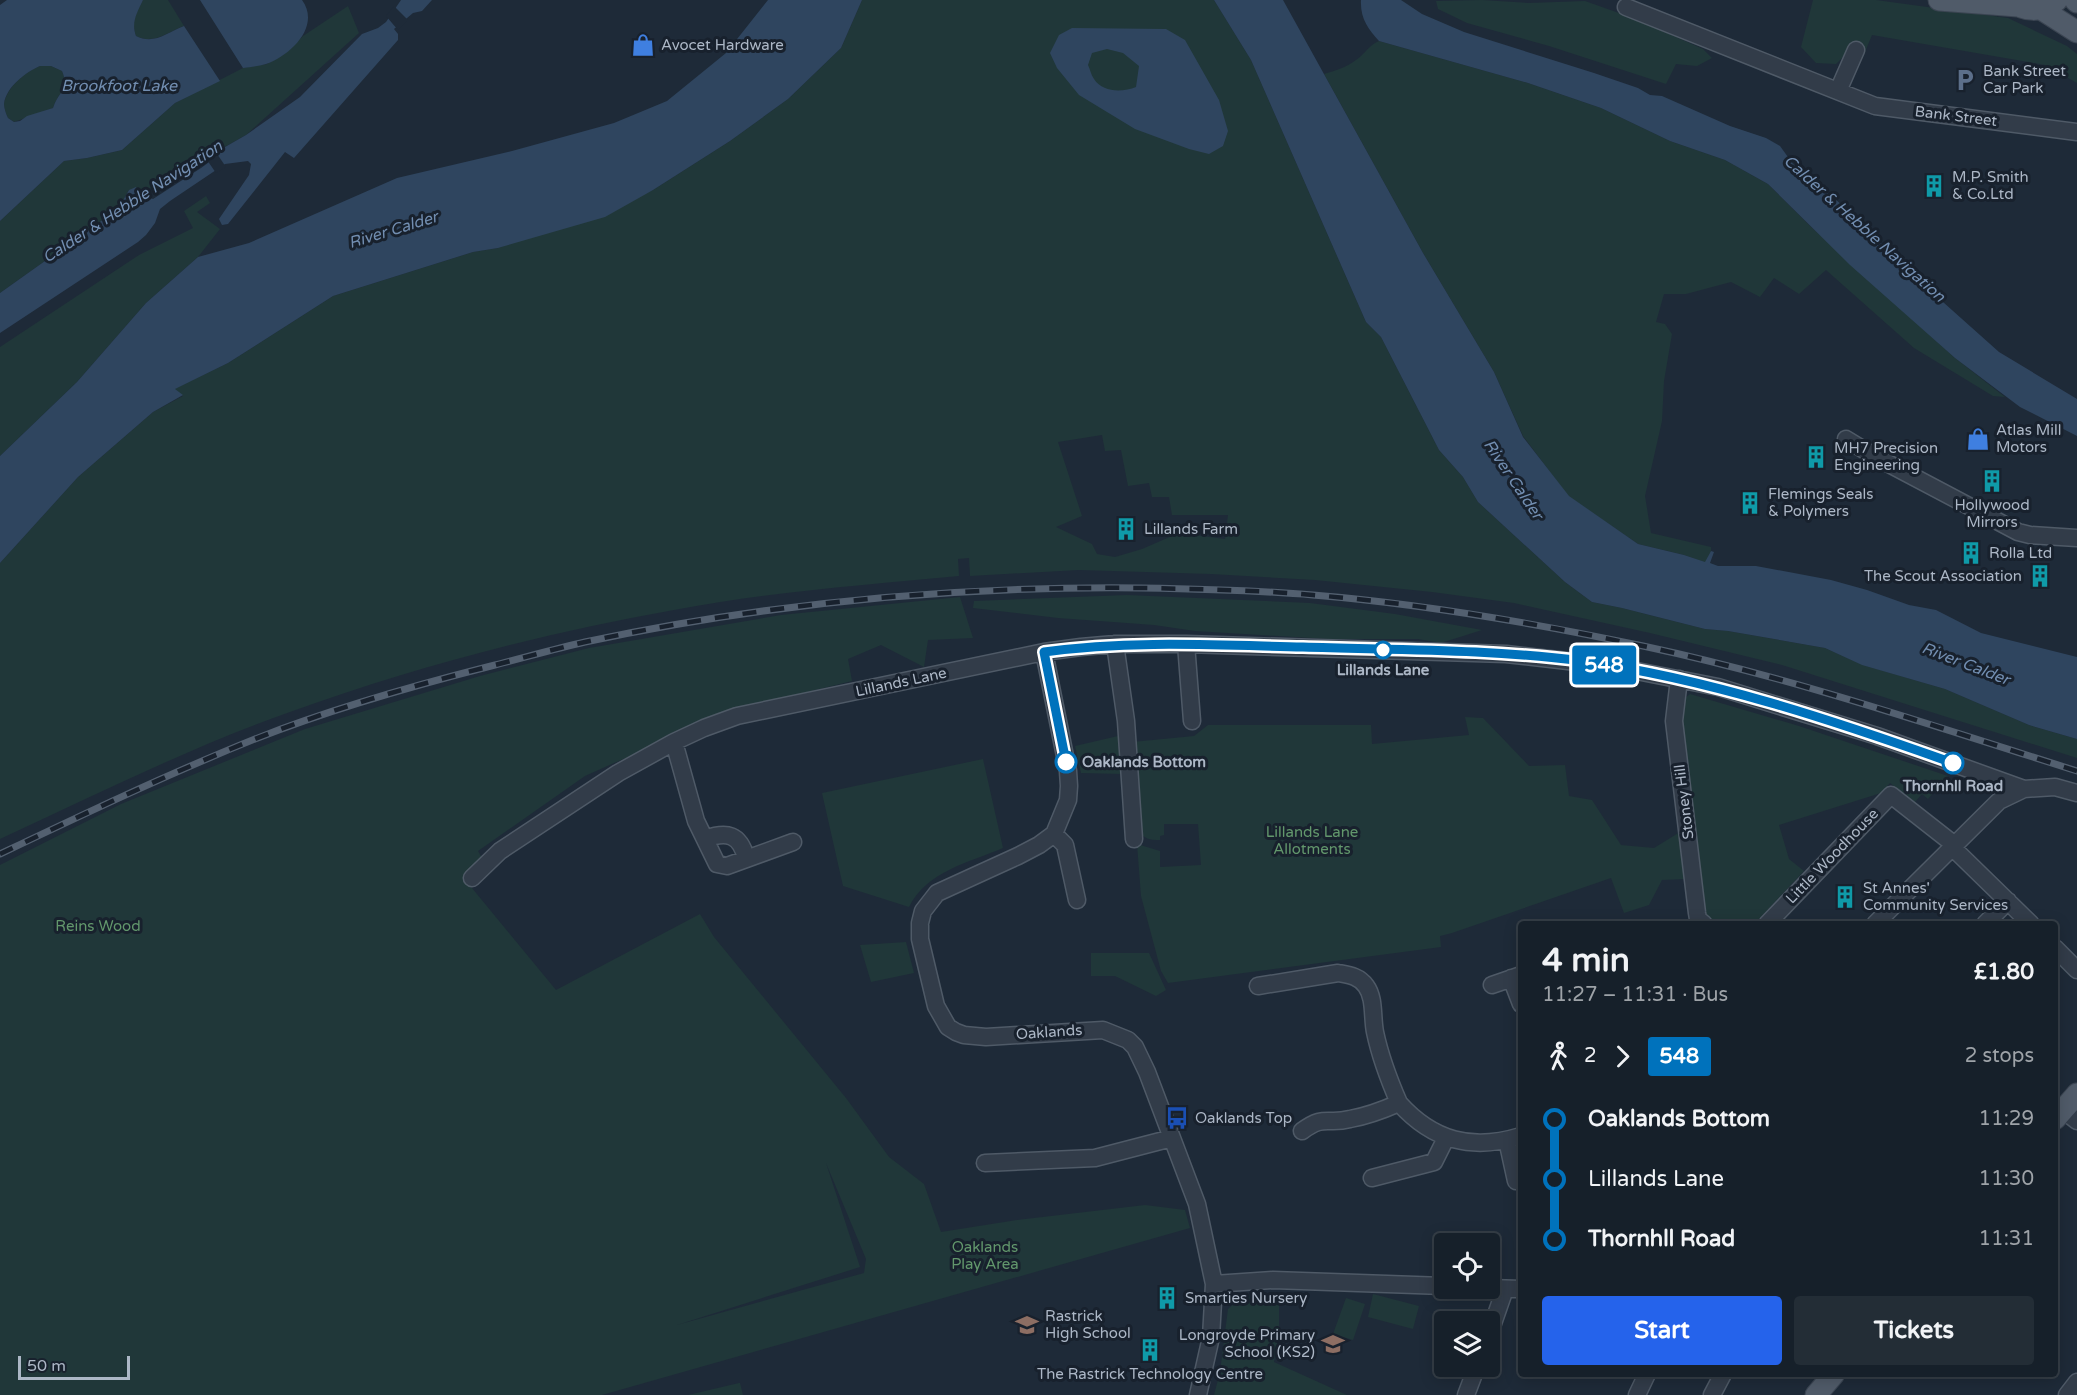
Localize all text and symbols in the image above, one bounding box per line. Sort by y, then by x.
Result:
shop icon: Avocet Hardware [630,32,656,58]
place label: Avocet Hardware [661,36,784,54]
place label: Bank Street Car Park [1983,62,2066,97]
parking icon: Bank Street Car Park [1952,67,1978,93]
water label: Brookfoot Lake [61,76,178,96]
street label: Bank Street [1914,102,1999,130]
water label: Calder & Hebble Navigation [39,135,227,268]
water label: Calder & Hebble Navigation [1779,151,1950,307]
place label: M.P. Smith & Co.Ltd [1952,168,2029,203]
building icon: M.P. Smith & Co.Ltd [1921,173,1947,199]
water label: River Calder [346,206,442,253]
place label: Atlas Mill Motors [1996,421,2061,456]
shop icon: Atlas Mill Motors [1965,426,1991,452]
water label: River Calder [1479,436,1548,525]
place label: MH7 Precision Engineering [1834,439,1938,474]
building icon: MH7 Precision Engineering [1803,444,1829,470]
building icon: Hollywood Mirrors [1979,468,2005,494]
place label: Flemings Seals & Polymers [1768,485,1874,520]
building icon: Flemings Seals & Polymers [1737,490,1763,516]
place label: Hollywood Mirrors [1954,496,2030,531]
building icon: Lillands Farm [1113,516,1139,542]
place label: Lillands Farm [1144,520,1238,538]
building icon: Rolla Ltd [1958,540,1984,566]
place label: Rolla Ltd [1989,544,2052,562]
building icon: The Scout Association [2027,563,2053,589]
place label: The Scout Association [1864,567,2022,585]
water label: River Calder [1919,638,2014,691]
marker: Lillands Lane [1374,641,1392,659]
line badge: 548 [1570,646,1638,684]
text: 548 [1584,653,1624,678]
place label: Lillands Lane [1337,661,1430,679]
street label: Lillands Lane [854,664,948,700]
marker: Oaklands Bottom [1055,751,1077,773]
marker: Thornhll Road [1942,752,1964,774]
place label: Oaklands Bottom [1082,753,1206,771]
street label: Stoney Hill [1670,763,1698,841]
place label: Thornhll Road [1902,777,2003,795]
street label: Little Woodhouse [1782,805,1882,907]
park label: Lillands Lane Allotments [1266,823,1358,858]
place label: St Annes' Community Services [1863,879,2008,914]
building icon: St Annes' Community Services [1832,884,1858,910]
park label: Reins Wood [55,917,141,935]
text: 4 min [1542,941,1630,980]
text: £1.80 [1974,959,2034,985]
text: 11:27 – 11:31 · Bus [1542,983,1728,1007]
street label: Oaklands [1015,1021,1083,1043]
icon: walk [1542,1040,1575,1073]
icon: forward [1606,1040,1639,1073]
text: 2 [1584,1044,1597,1068]
text: 548 [1660,1044,1699,1069]
text: 2 stops [1965,1044,2034,1068]
bus stop icon: Oaklands Top [1164,1105,1190,1131]
text: Oaklands Bottom [1588,1106,1770,1132]
text: 11:29 [1979,1107,2034,1131]
place label: Oaklands Top [1195,1109,1292,1127]
text: Lillands Lane [1588,1166,1724,1192]
text: 11:30 [1979,1167,2034,1191]
text: Thornhll Road [1588,1226,1735,1252]
text: 11:31 [1979,1227,2034,1251]
map controls [1434,1233,1500,1377]
button: locate [1434,1233,1500,1299]
park label: Oaklands Play Area [951,1238,1019,1273]
building icon: Smarties Nursery [1154,1285,1180,1311]
place label: Smarties Nursery [1185,1289,1307,1307]
button: Start [1542,1296,1782,1365]
button: Tickets [1794,1296,2034,1365]
place label: Rastrick High School [1045,1307,1131,1342]
button: layers [1434,1311,1500,1377]
school or university icon: Rastrick High School [1014,1312,1040,1338]
place label: Longroyde Primary School (KS2) [1179,1326,1315,1361]
school or university icon: Longroyde Primary School (KS2) [1320,1331,1346,1357]
building icon: The Rastrick Technology Centre [1137,1337,1163,1363]
scale bar [18,1353,130,1380]
text: 50 m [27,1356,66,1376]
place label: The Rastrick Technology Centre [1037,1365,1263,1383]

